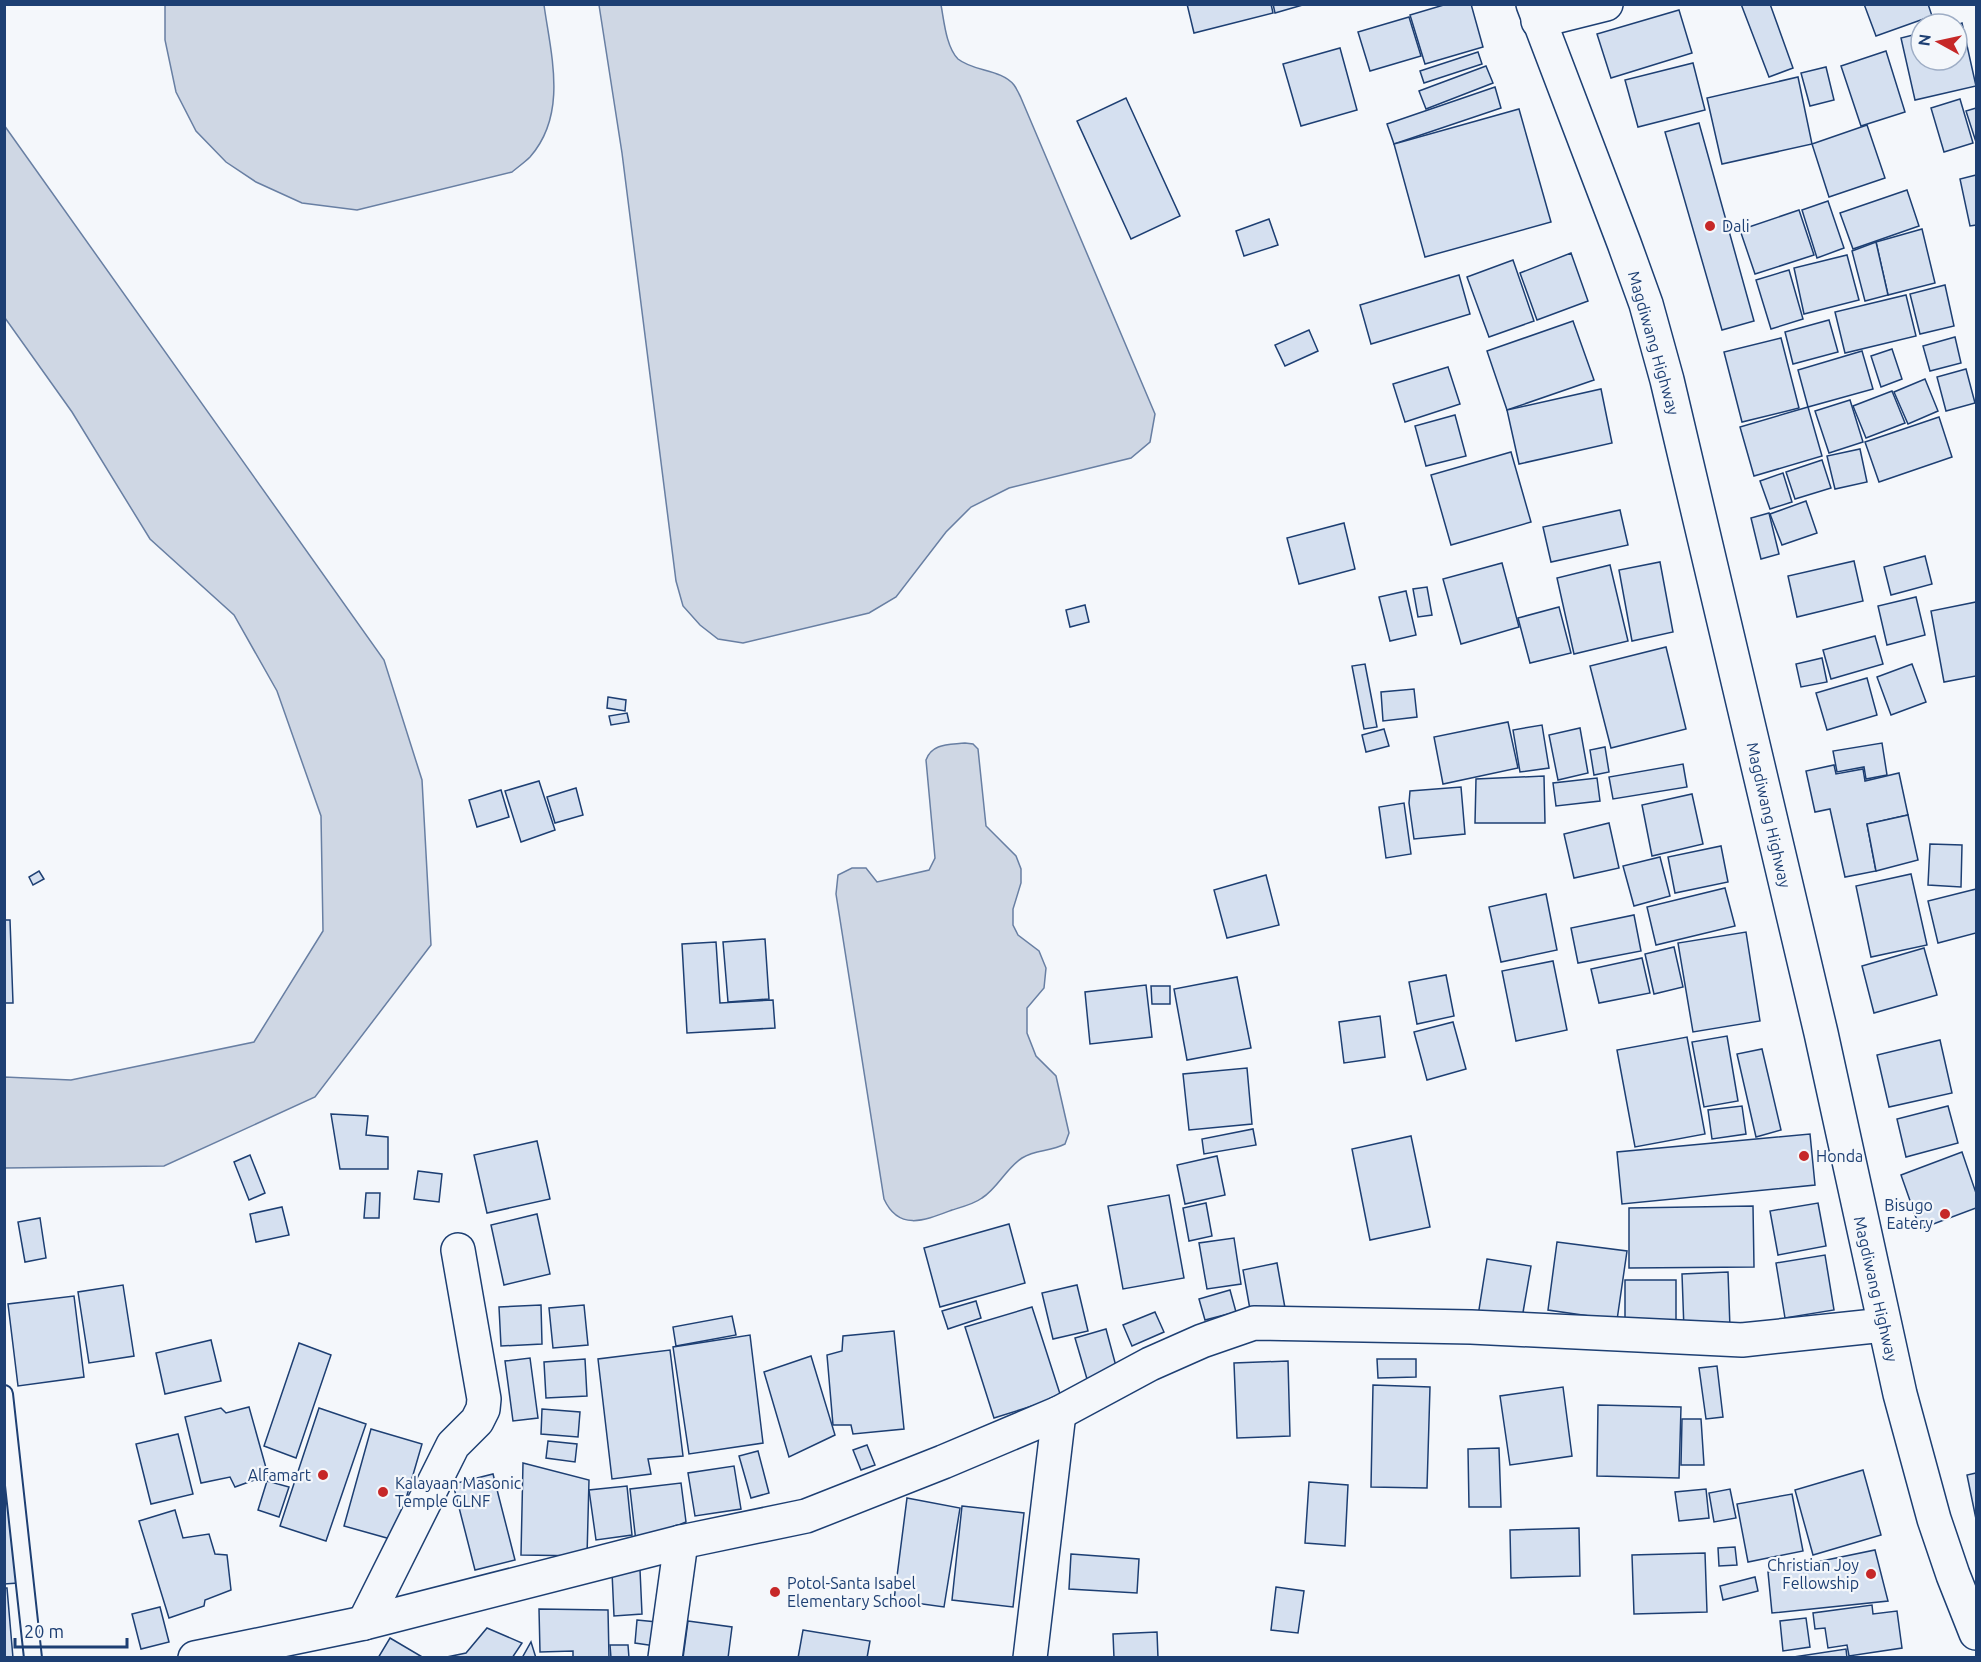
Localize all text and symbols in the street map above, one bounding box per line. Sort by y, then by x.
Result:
north arrow [1909,12,1969,72]
text: N [1914,33,1934,47]
place label: Dali [1722,217,1750,235]
marker: Dali [1703,219,1717,233]
street label: Magdiwang Highway [1625,269,1683,417]
street label: Magdiwang Highway [1743,740,1795,890]
place label: Honda [1816,1147,1863,1165]
marker: Honda [1797,1149,1811,1163]
place label: Bisugo Eatery [1884,1196,1933,1232]
marker: Bisugo Eatery [1938,1207,1952,1221]
street label: Magdiwang Highway [1850,1214,1902,1364]
place label: Alfamart [248,1466,312,1484]
marker: Alfamart [316,1468,330,1482]
place label: Kalayaan Masonic Temple GLNF [395,1474,522,1510]
marker: Kalayaan Masonic Temple GLNF [376,1485,390,1499]
place label: Christian Joy Fellowship [1767,1556,1859,1592]
marker: Christian Joy Fellowship [1864,1567,1878,1581]
place label: Potol-Santa Isabel Elementary School [787,1574,921,1610]
marker: Potol-Santa Isabel Elementary School [768,1585,782,1599]
scale bar [15,1611,128,1649]
text: 20 m [24,1621,64,1641]

